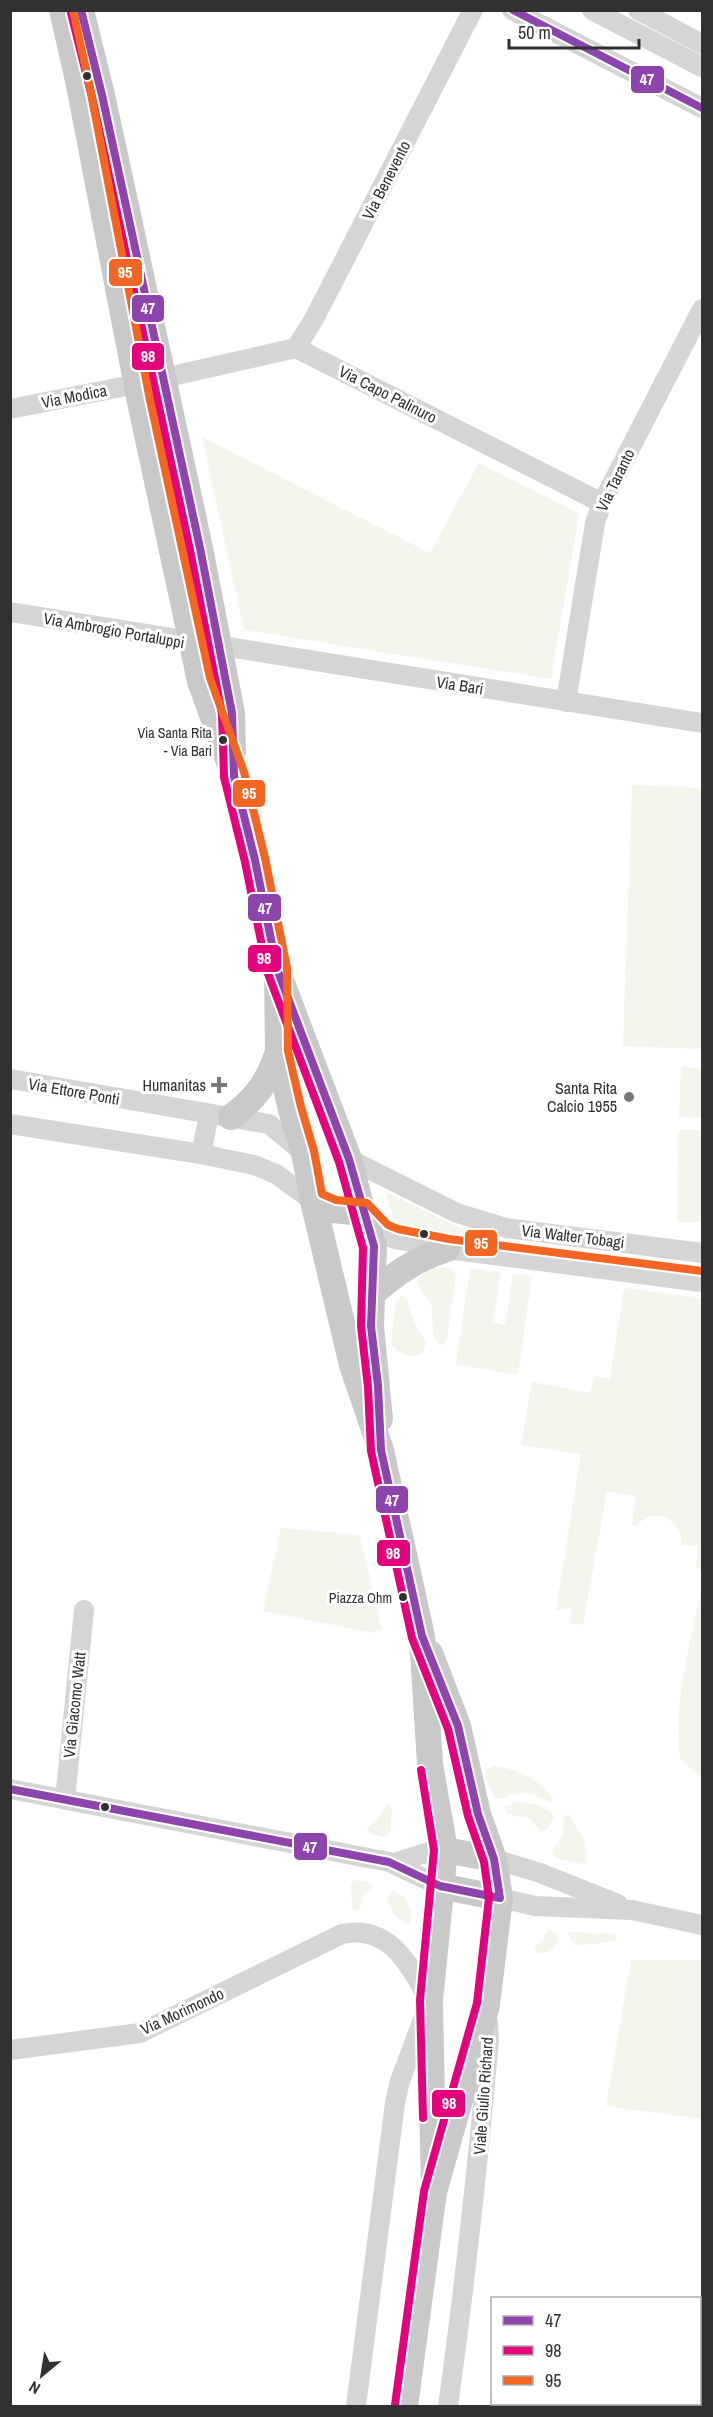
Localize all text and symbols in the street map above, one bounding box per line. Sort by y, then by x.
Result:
scale bar [509,12,640,50]
text: 50 m [518,20,551,45]
line badge: 47 [630,65,665,94]
text: 47 [640,68,654,90]
unlabelled marker [81,70,93,82]
street label: Via Benevento [357,137,415,223]
line badge: 95 [108,258,143,287]
text: 95 [118,261,132,283]
line badge: 47 [131,294,165,323]
text: 47 [141,297,155,319]
line badge: 98 [131,342,165,371]
text: 98 [141,345,155,367]
street label: Via Capo Palinuro [335,360,441,428]
street label: Via Modica [39,379,109,413]
street label: Via Taranto [590,445,640,515]
street label: Via Ambrogio Portaluppi [42,607,186,653]
street label: Via Bari [435,670,485,700]
place label: Via Santa Rita - Via Bari [138,724,213,760]
marker: Via Santa Rita - Via Bari [217,734,229,746]
line badge: 95 [232,779,266,808]
text: 95 [242,782,256,804]
line badge: 47 [247,893,282,922]
text: 47 [258,897,272,919]
line badge: 98 [247,944,282,973]
text: 98 [257,947,271,969]
street label: Via Ettore Ponti [27,1072,121,1110]
place label: Humanitas [143,1074,206,1096]
marker: Humanitas [210,1076,228,1094]
place label: Santa Rita Calcio 1955 [547,1077,618,1117]
marker: Santa Rita Calcio 1955 [622,1090,636,1104]
street label: Via Walter Tobagi [520,1219,626,1253]
unlabelled marker [418,1228,430,1240]
line badge: 95 [464,1229,498,1257]
text: 95 [474,1232,488,1254]
line badge: 47 [375,1485,409,1514]
text: 47 [385,1489,399,1511]
line badge: 98 [376,1539,411,1567]
text: 98 [386,1542,400,1564]
place label: Piazza Ohm [329,1589,392,1607]
marker: Piazza Ohm [397,1591,409,1603]
street label: Via Giacomo Watt [57,1651,91,1759]
unlabelled marker [99,1801,111,1813]
line badge: 47 [293,1832,328,1861]
text: 47 [303,1836,317,1858]
street label: Via Morimondo [137,1982,227,2040]
street label: Viale Giulio Richard [468,2036,498,2156]
line badge: 98 [431,2089,466,2118]
text: 98 [442,2092,456,2114]
legend [491,2297,701,2405]
text: 47 [545,2308,561,2333]
text: 98 [545,2338,561,2363]
north arrow [12,2345,72,2405]
text: 95 [545,2368,561,2393]
text: N [25,2376,44,2400]

